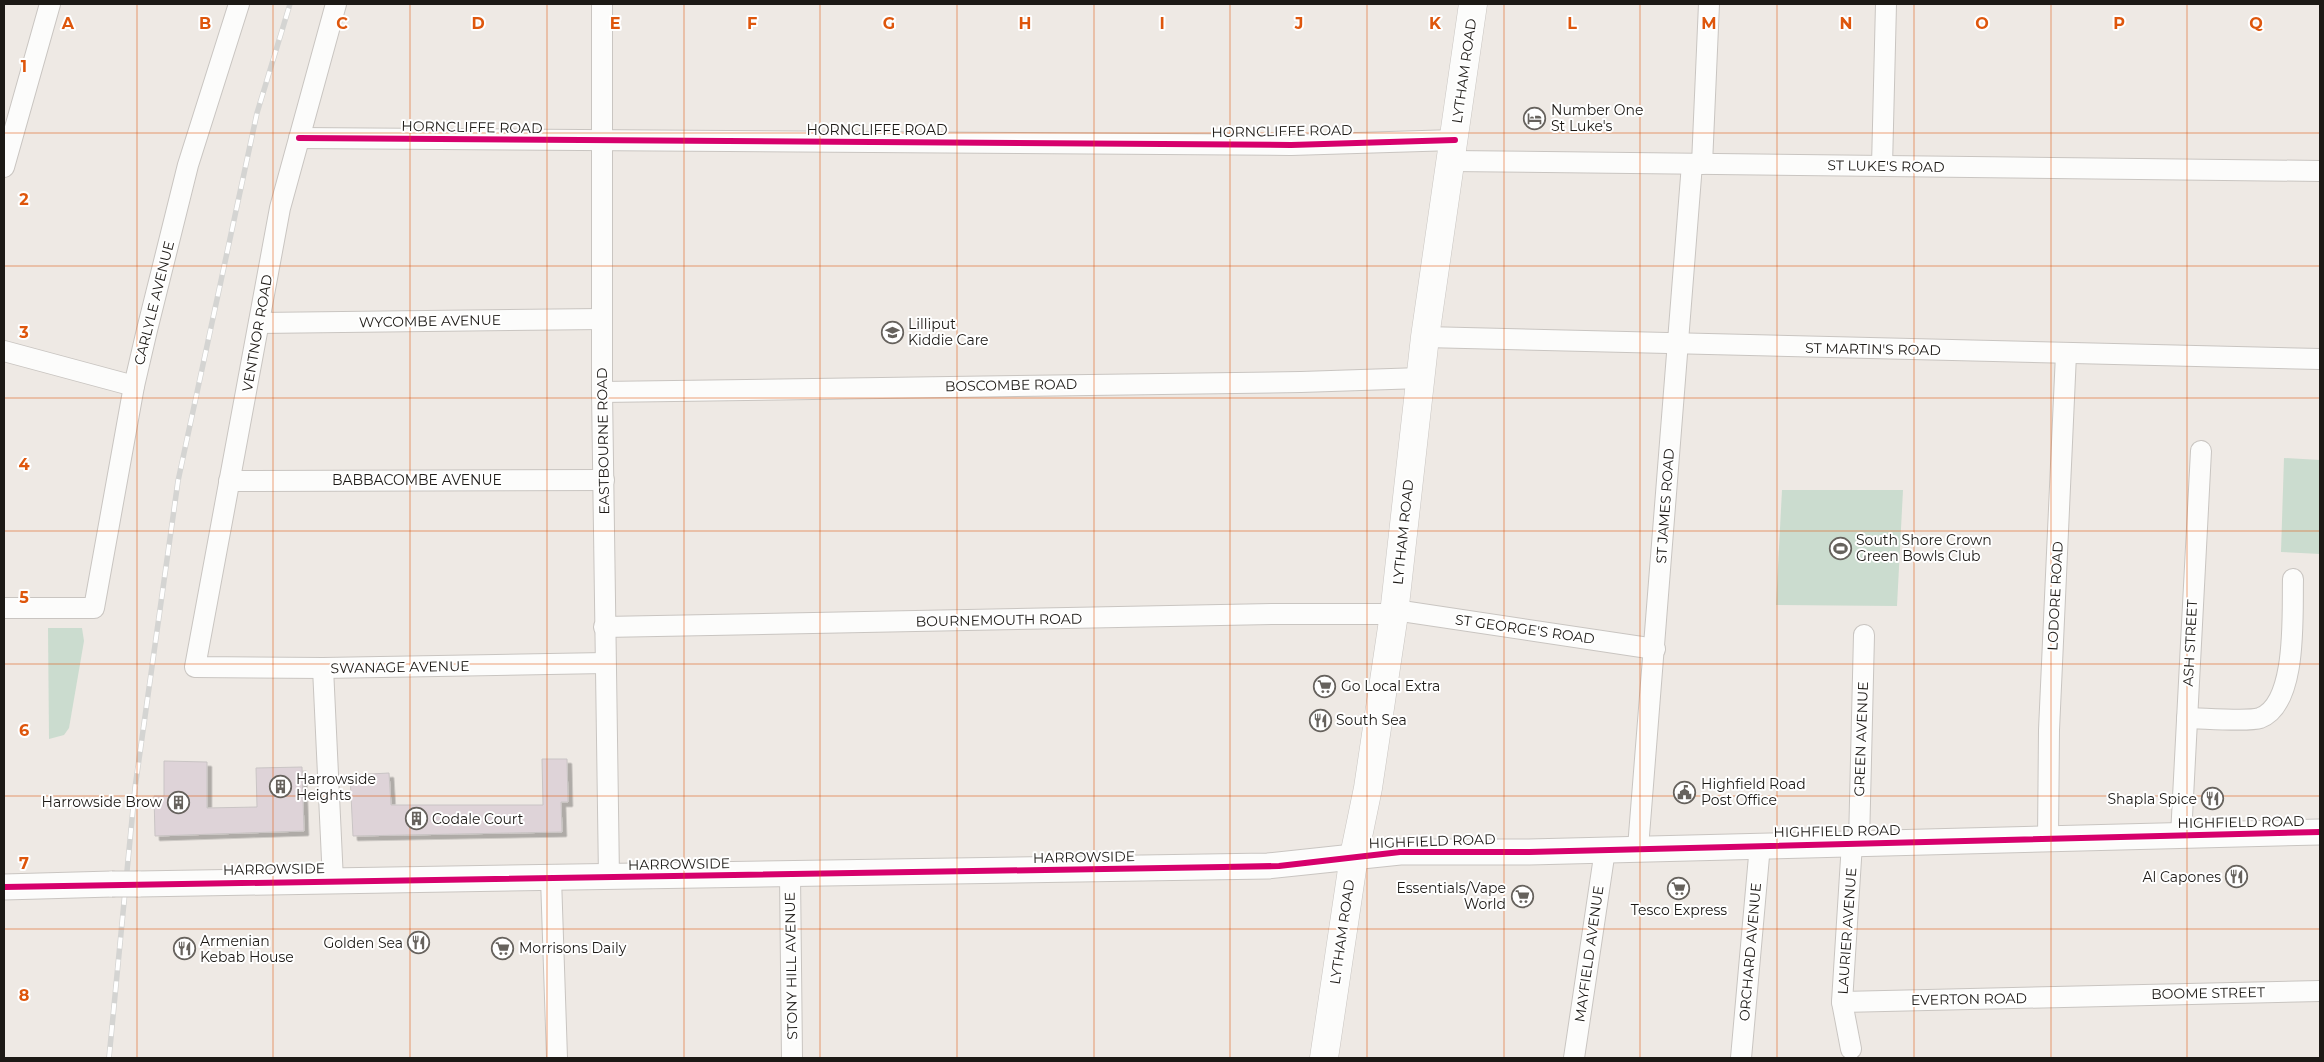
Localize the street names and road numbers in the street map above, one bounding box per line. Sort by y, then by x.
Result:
street label: LYTHAM ROAD [1448,17,1480,125]
street label: HORNCLIFFE ROAD [401,117,543,137]
street label: HORNCLIFFE ROAD [806,121,948,139]
street label: HORNCLIFFE ROAD [1211,121,1353,141]
street label: ST LUKE'S ROAD [1827,156,1945,176]
street label: CARLYLE AVENUE [130,239,178,367]
street label: VENTNOR ROAD [238,273,276,393]
street label: WYCOMBE AVENUE [359,311,501,331]
street label: ST MARTIN'S ROAD [1805,339,1941,359]
street label: EASTBOURNE ROAD [593,367,613,515]
street label: BOSCOMBE ROAD [945,375,1077,395]
street label: ST JAMES ROAD [1652,448,1678,564]
street label: BABBACOMBE AVENUE [332,471,502,489]
street label: LYTHAM ROAD [1389,478,1417,586]
street label: LODORE ROAD [2043,541,2067,651]
street label: ASH STREET [2179,599,2201,687]
street label: BOURNEMOUTH ROAD [916,610,1082,630]
street label: ST GEORGE'S ROAD [1454,610,1596,648]
street label: SWANAGE AVENUE [330,657,470,677]
street label: GREEN AVENUE [1850,681,1872,797]
street label: HIGHFIELD ROAD [2177,812,2305,832]
street label: HIGHFIELD ROAD [1773,821,1901,841]
street label: HIGHFIELD ROAD [1368,830,1496,852]
street label: HARROWSIDE [1033,847,1135,867]
street label: HARROWSIDE [628,854,730,874]
street label: HARROWSIDE [223,859,325,879]
street label: LAURIER AVENUE [1834,867,1860,995]
street label: LYTHAM ROAD [1326,878,1358,986]
street label: ORCHARD AVENUE [1735,882,1765,1022]
street label: MAYFIELD AVENUE [1571,885,1607,1023]
street label: STONY HILL AVENUE [781,892,801,1040]
street label: BOOME STREET [2151,983,2265,1003]
street label: EVERTON ROAD [1911,989,2027,1009]

